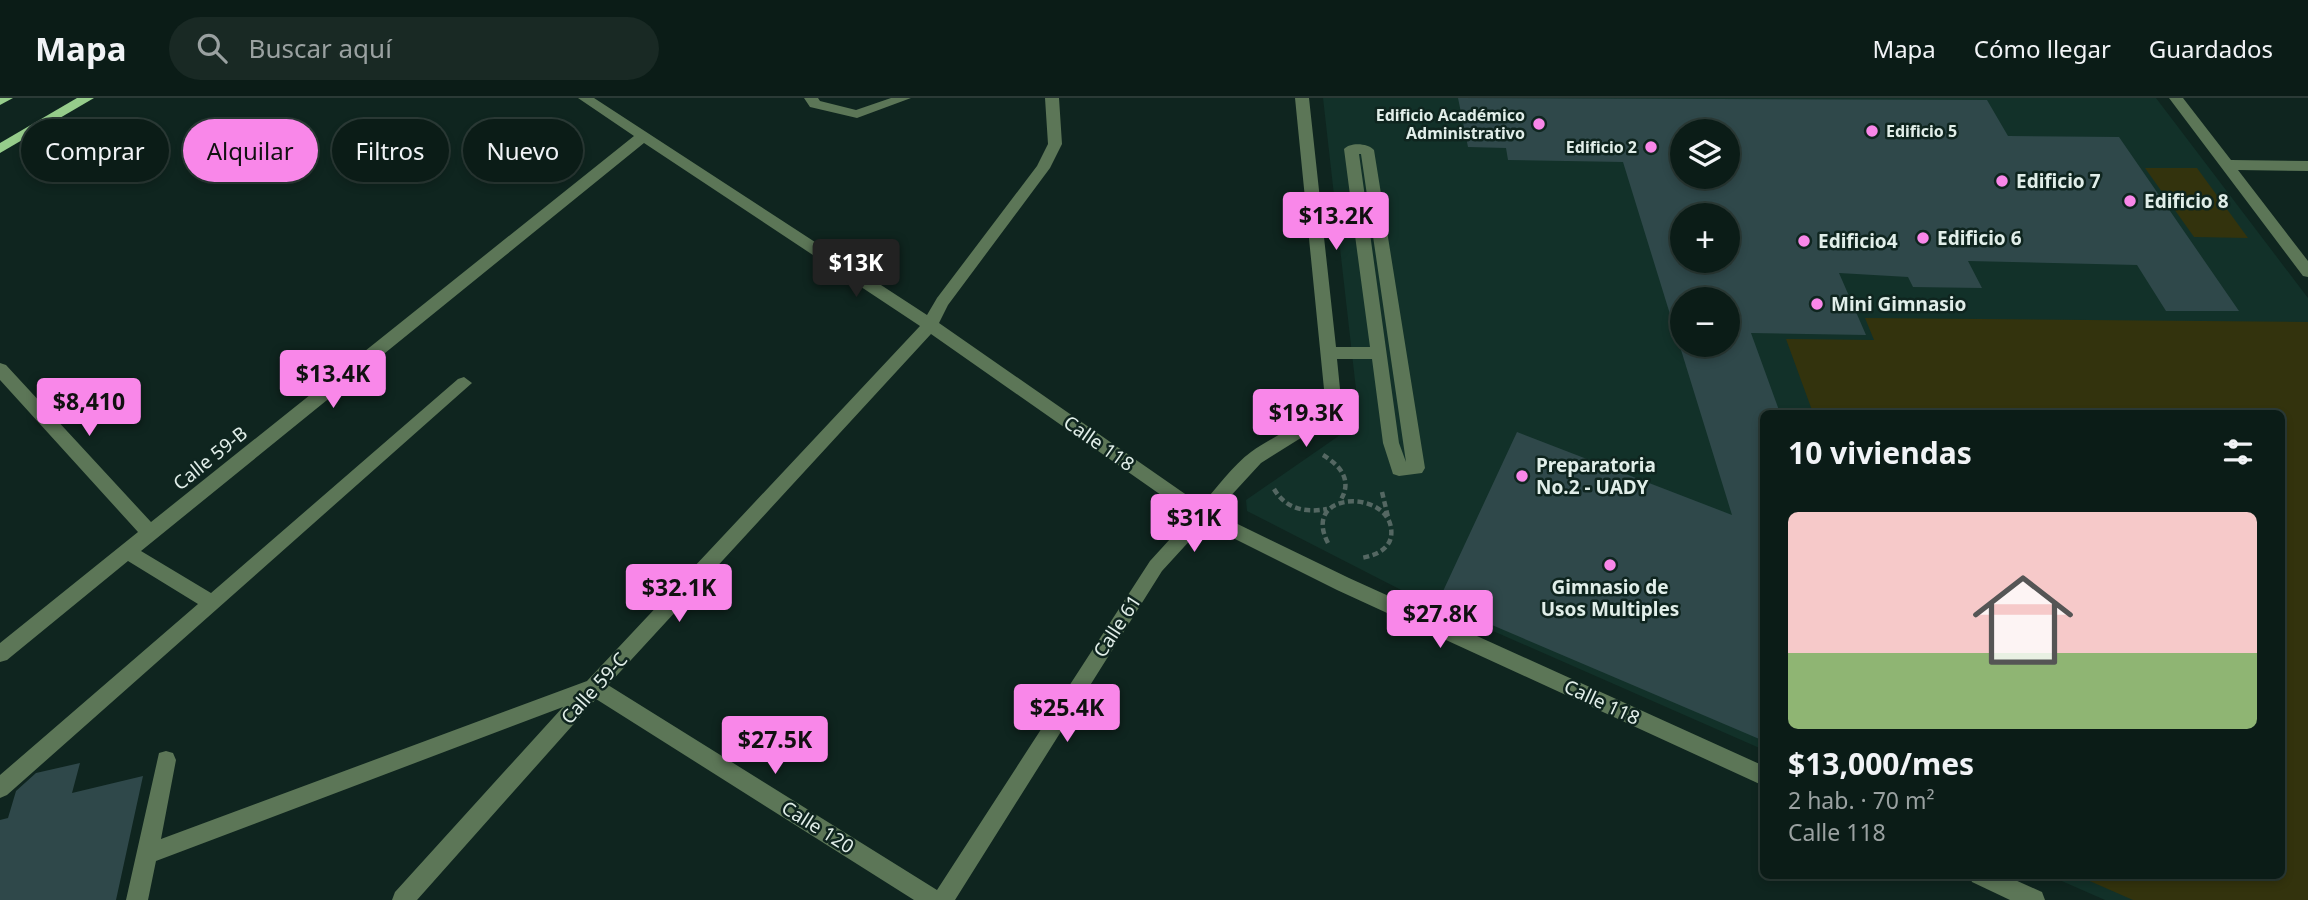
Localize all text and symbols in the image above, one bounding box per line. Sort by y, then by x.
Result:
search box [169,17,659,80]
text: Mapa [35,26,127,71]
icon: search [193,29,231,67]
text: Buscar aquí [249,30,392,66]
text: Mapa [1872,32,1936,65]
text: Cómo llegar [1974,32,2111,65]
text: Guardados [2149,32,2273,65]
place label: Edificio Académico Administrativo [1376,104,1525,144]
marker: Edificio Académico Administrativo [1531,116,1547,132]
chip: Comprar [21,119,169,182]
chip: Alquilar [183,119,318,182]
chip: Filtros [332,119,449,182]
chip: Nuevo [463,119,583,182]
map controls [1670,119,1740,357]
button: layers [1670,119,1740,189]
place label: Edificio 5 [1886,120,1957,142]
marker: Edificio 5 [1864,123,1880,139]
place label: Edificio 2 [1566,136,1637,158]
marker: Edificio 2 [1643,139,1659,155]
place label: Edificio 7 [2016,168,2101,194]
marker: Edificio 7 [1994,173,2010,189]
place label: Edificio 8 [2144,188,2229,214]
pin: $13.2K [1279,192,1393,252]
marker: Edificio 8 [2122,193,2138,209]
text: $13.2K [1299,199,1373,231]
button: + [1670,203,1740,273]
place label: Edificio 6 [1937,225,2022,251]
place label: Edificio4 [1818,228,1898,254]
marker: Edificio 6 [1915,230,1931,246]
marker: Edificio4 [1796,233,1812,249]
pin: $13K [815,240,897,299]
text: $13K [829,246,883,278]
button: − [1670,287,1740,357]
place label: Mini Gimnasio [1831,291,1966,317]
marker: Mini Gimnasio [1809,296,1825,312]
pin: $13.4K [276,350,390,410]
text: $13.4K [296,357,370,389]
pin: $8,410 [32,378,146,438]
text: $8,410 [53,385,125,417]
pin: $19.3K [1249,390,1363,449]
text: $19.3K [1269,396,1343,428]
street label: Calle 118 [1058,409,1140,477]
street label: Calle 59-B [167,420,253,496]
text: 10 viviendas [1788,432,1972,473]
icon: filters [2219,433,2257,471]
place label: Preparatoria No.2 - UADY [1536,452,1656,500]
marker: Preparatoria No.2 - UADY [1514,468,1530,484]
pin: $31K [1153,494,1235,554]
text: $31K [1167,501,1221,533]
marker: Gimnasio de Usos Multiples [1602,557,1618,573]
icon: home [1960,557,2086,683]
pin: $32.1K [622,564,736,624]
text: $32.1K [642,571,716,603]
place label: Gimnasio de Usos Multiples [1541,574,1679,622]
street label: Calle 61 [1087,590,1147,662]
pin: $27.8K [1383,590,1497,650]
text: $27.8K [1403,597,1477,629]
street label: Calle 59-C [555,647,633,729]
street label: Calle 118 [1560,673,1644,731]
pin: $25.4K [1010,684,1124,744]
text: $25.4K [1030,691,1104,723]
pin: $27.5K [718,716,832,776]
text: $27.5K [738,723,812,755]
text: $13,000/mes [1788,743,1974,784]
text: 2 hab. · 70 m² [1788,784,1935,816]
street label: Calle 120 [777,795,859,859]
text: Calle 118 [1788,816,1886,848]

